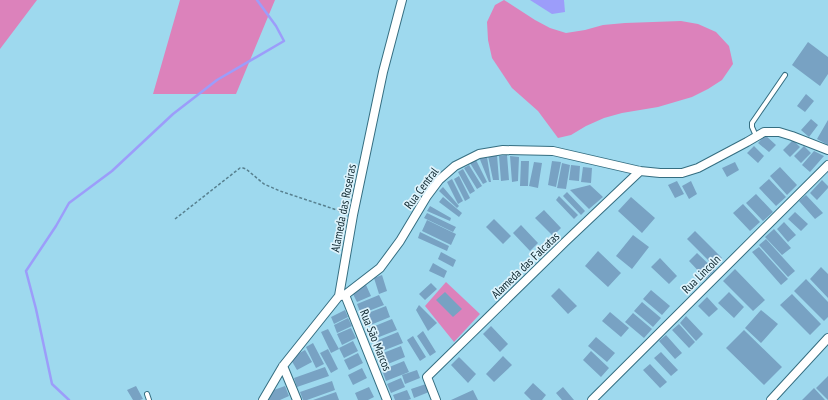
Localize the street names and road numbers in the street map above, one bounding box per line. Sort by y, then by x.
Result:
street label: Alameda das Roseiras [327,163,359,253]
street label: Rua Central [401,164,442,212]
street label: Alameda das Falcatas [488,229,562,301]
street label: Rua Lincoln [679,252,723,296]
street label: Rua São Marcos [357,307,395,373]

